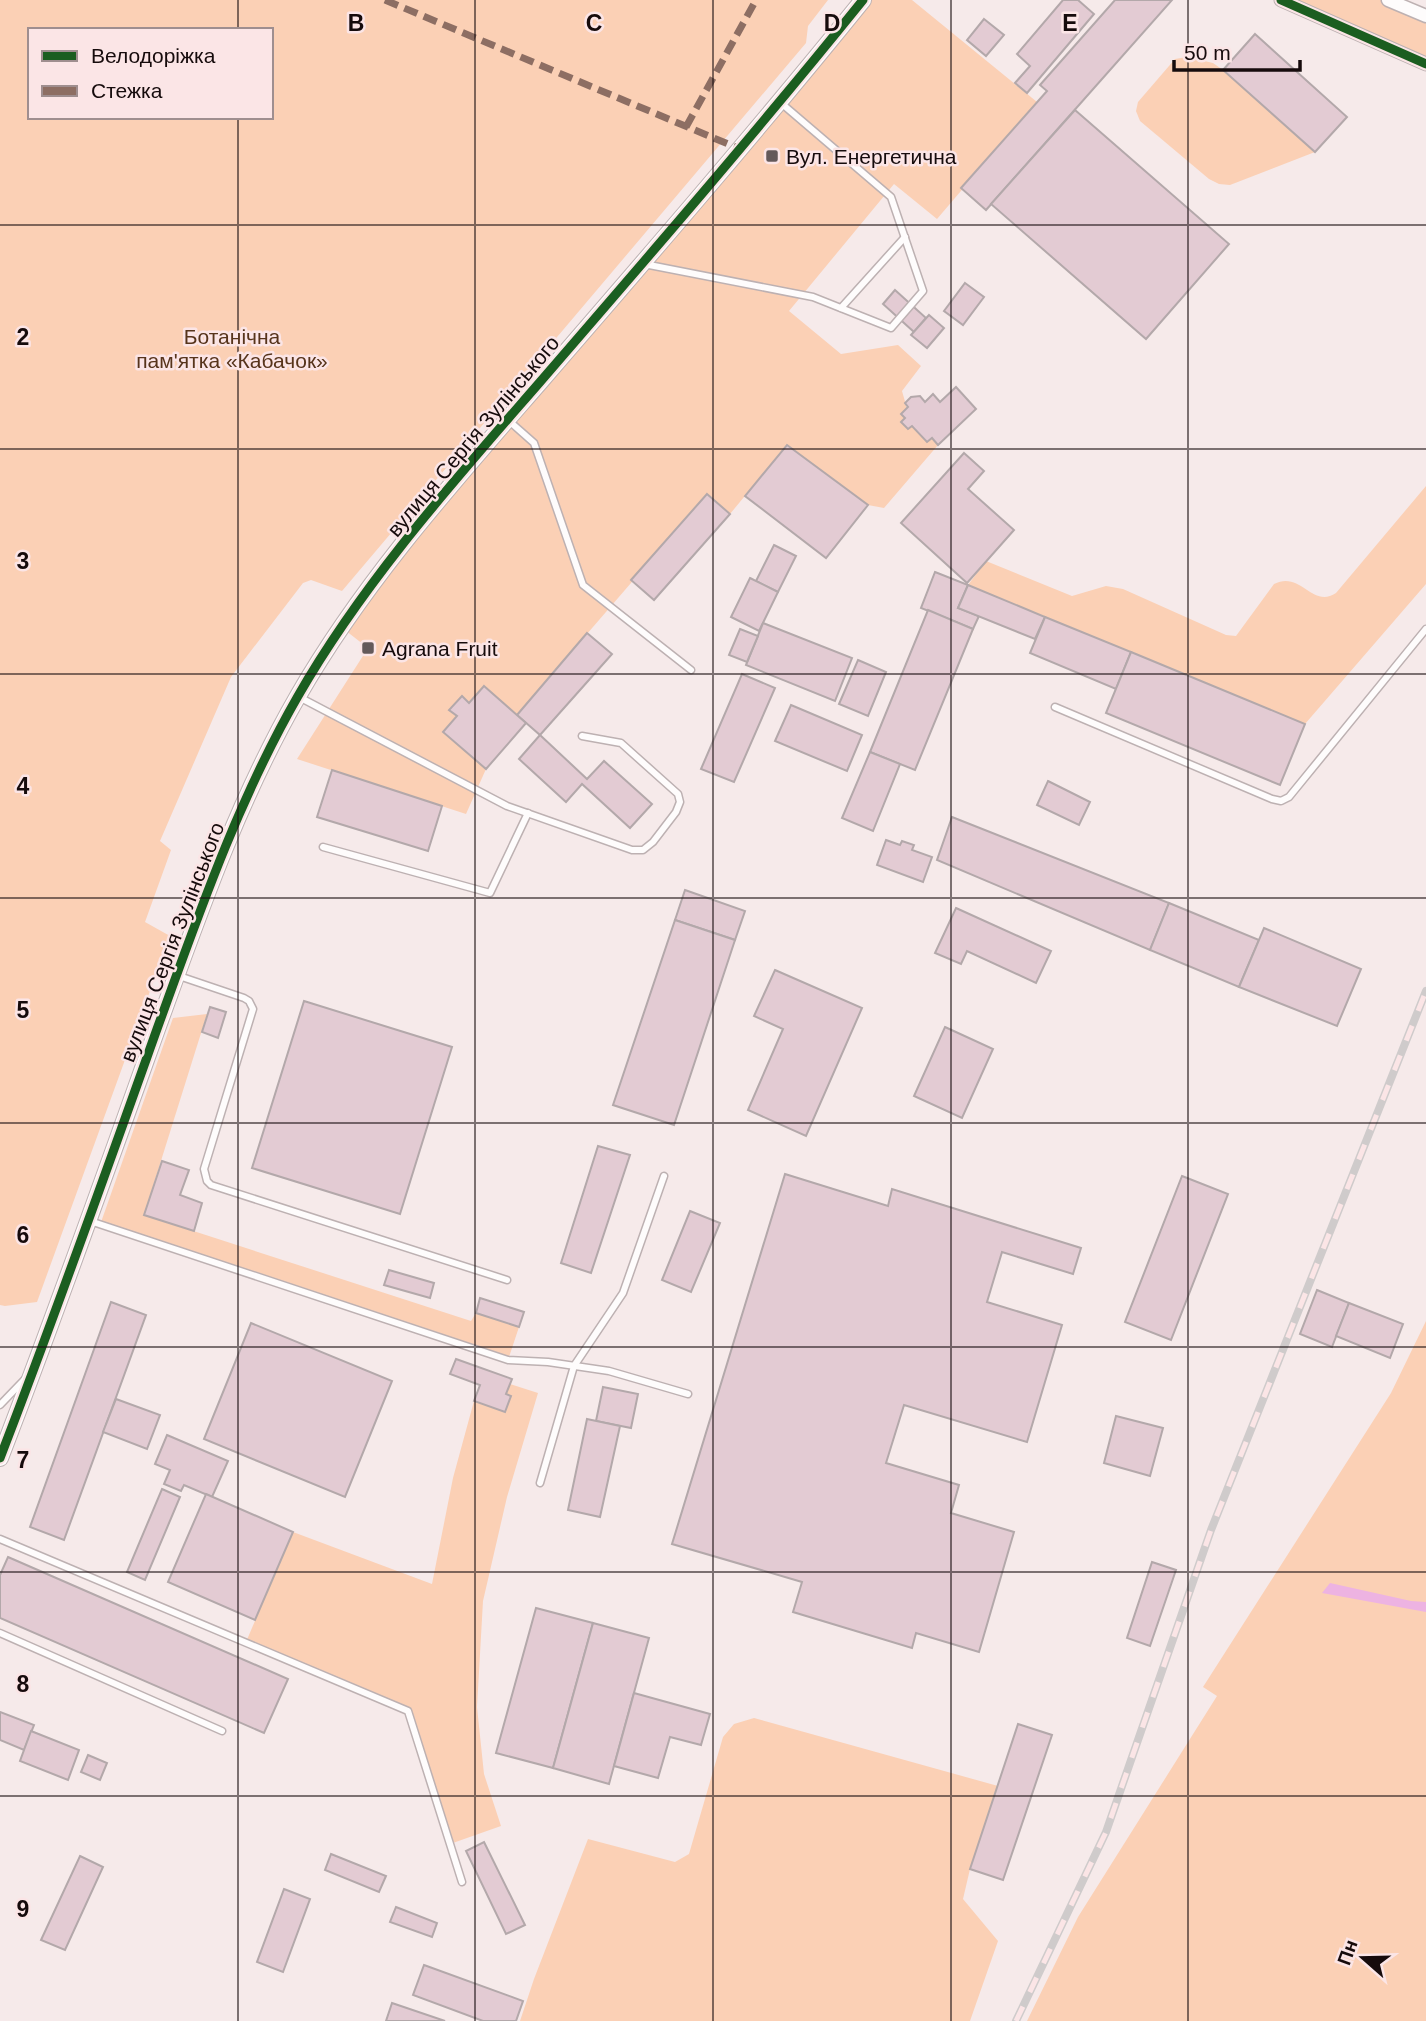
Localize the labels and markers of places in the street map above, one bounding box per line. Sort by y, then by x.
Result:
place label: Вул. Енергетична [786,145,957,168]
marker: Вул. Енергетична [764,148,780,164]
place label: Agrana Fruit [382,637,498,660]
marker: Agrana Fruit [360,640,376,656]

